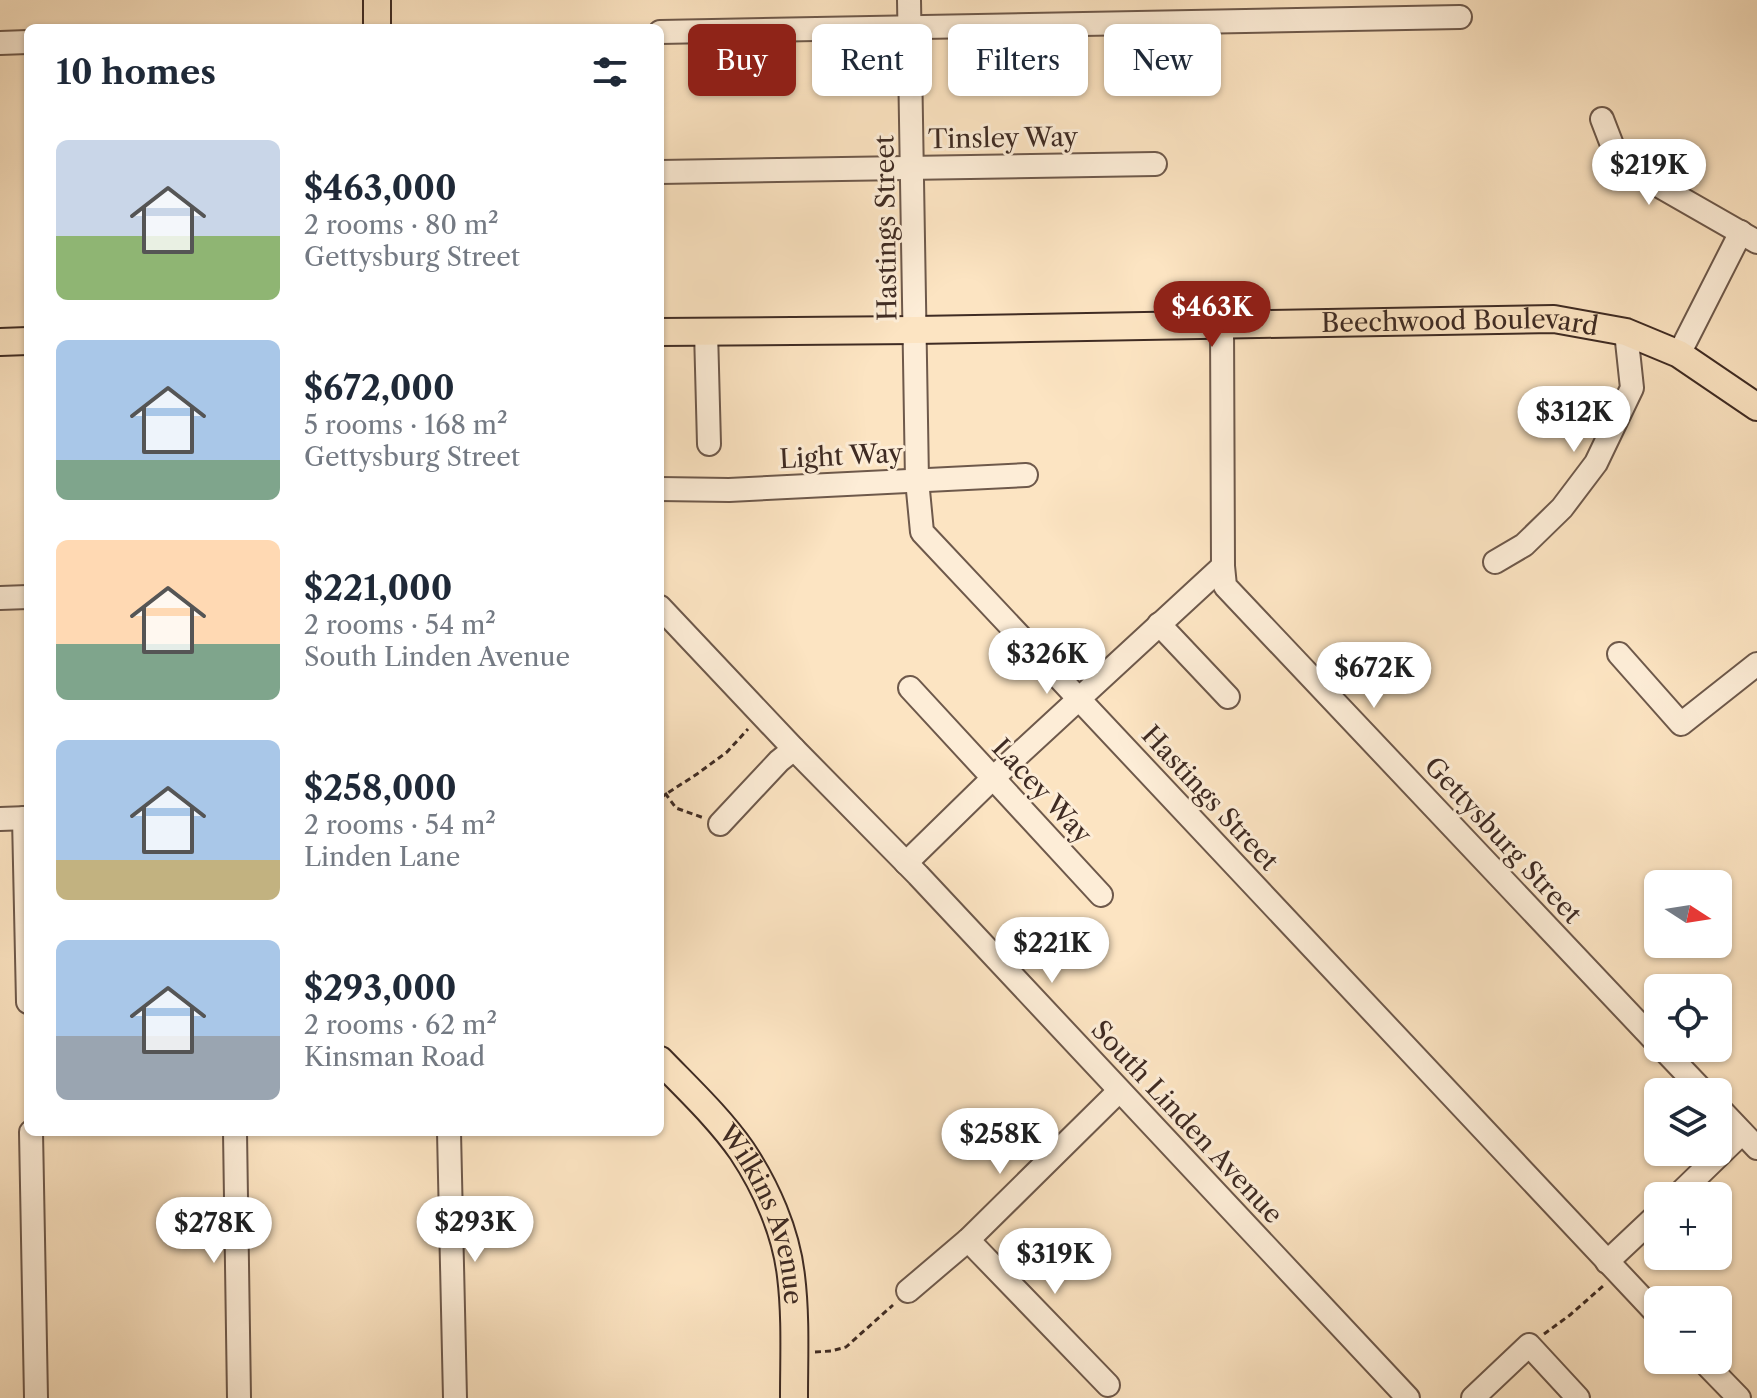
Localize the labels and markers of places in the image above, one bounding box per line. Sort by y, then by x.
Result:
pin: $219K [1593,139,1705,207]
pin: $463K [1156,281,1268,349]
pin: $312K [1518,386,1630,454]
pin: $326K [991,628,1103,696]
pin: $672K [1318,642,1430,710]
pin: $221K [996,917,1108,985]
pin: $258K [944,1108,1056,1176]
pin: $293K [419,1196,531,1264]
pin: $278K [158,1197,270,1265]
pin: $319K [999,1228,1111,1296]

